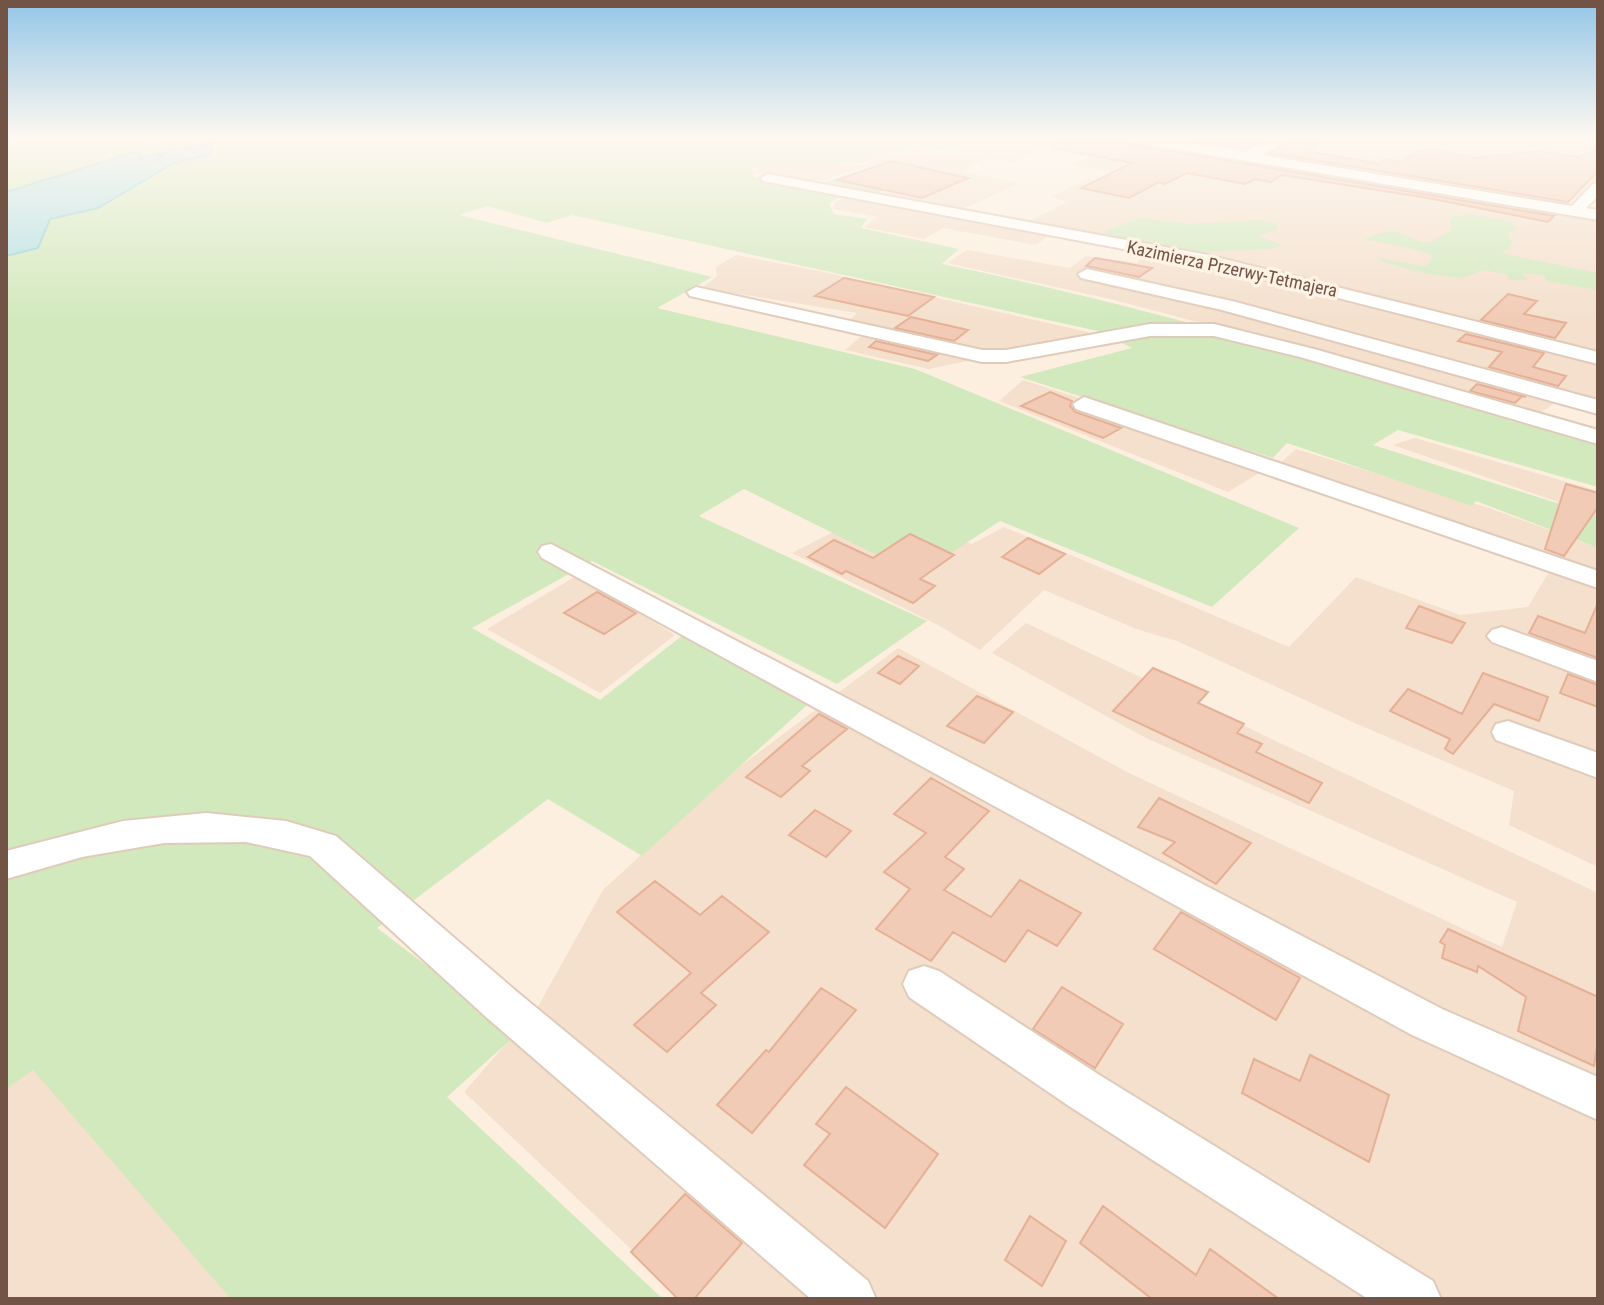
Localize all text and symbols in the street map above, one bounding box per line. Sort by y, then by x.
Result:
street label: Kazimierza Przerwy-Tetmajera [1125,236,1339,301]

